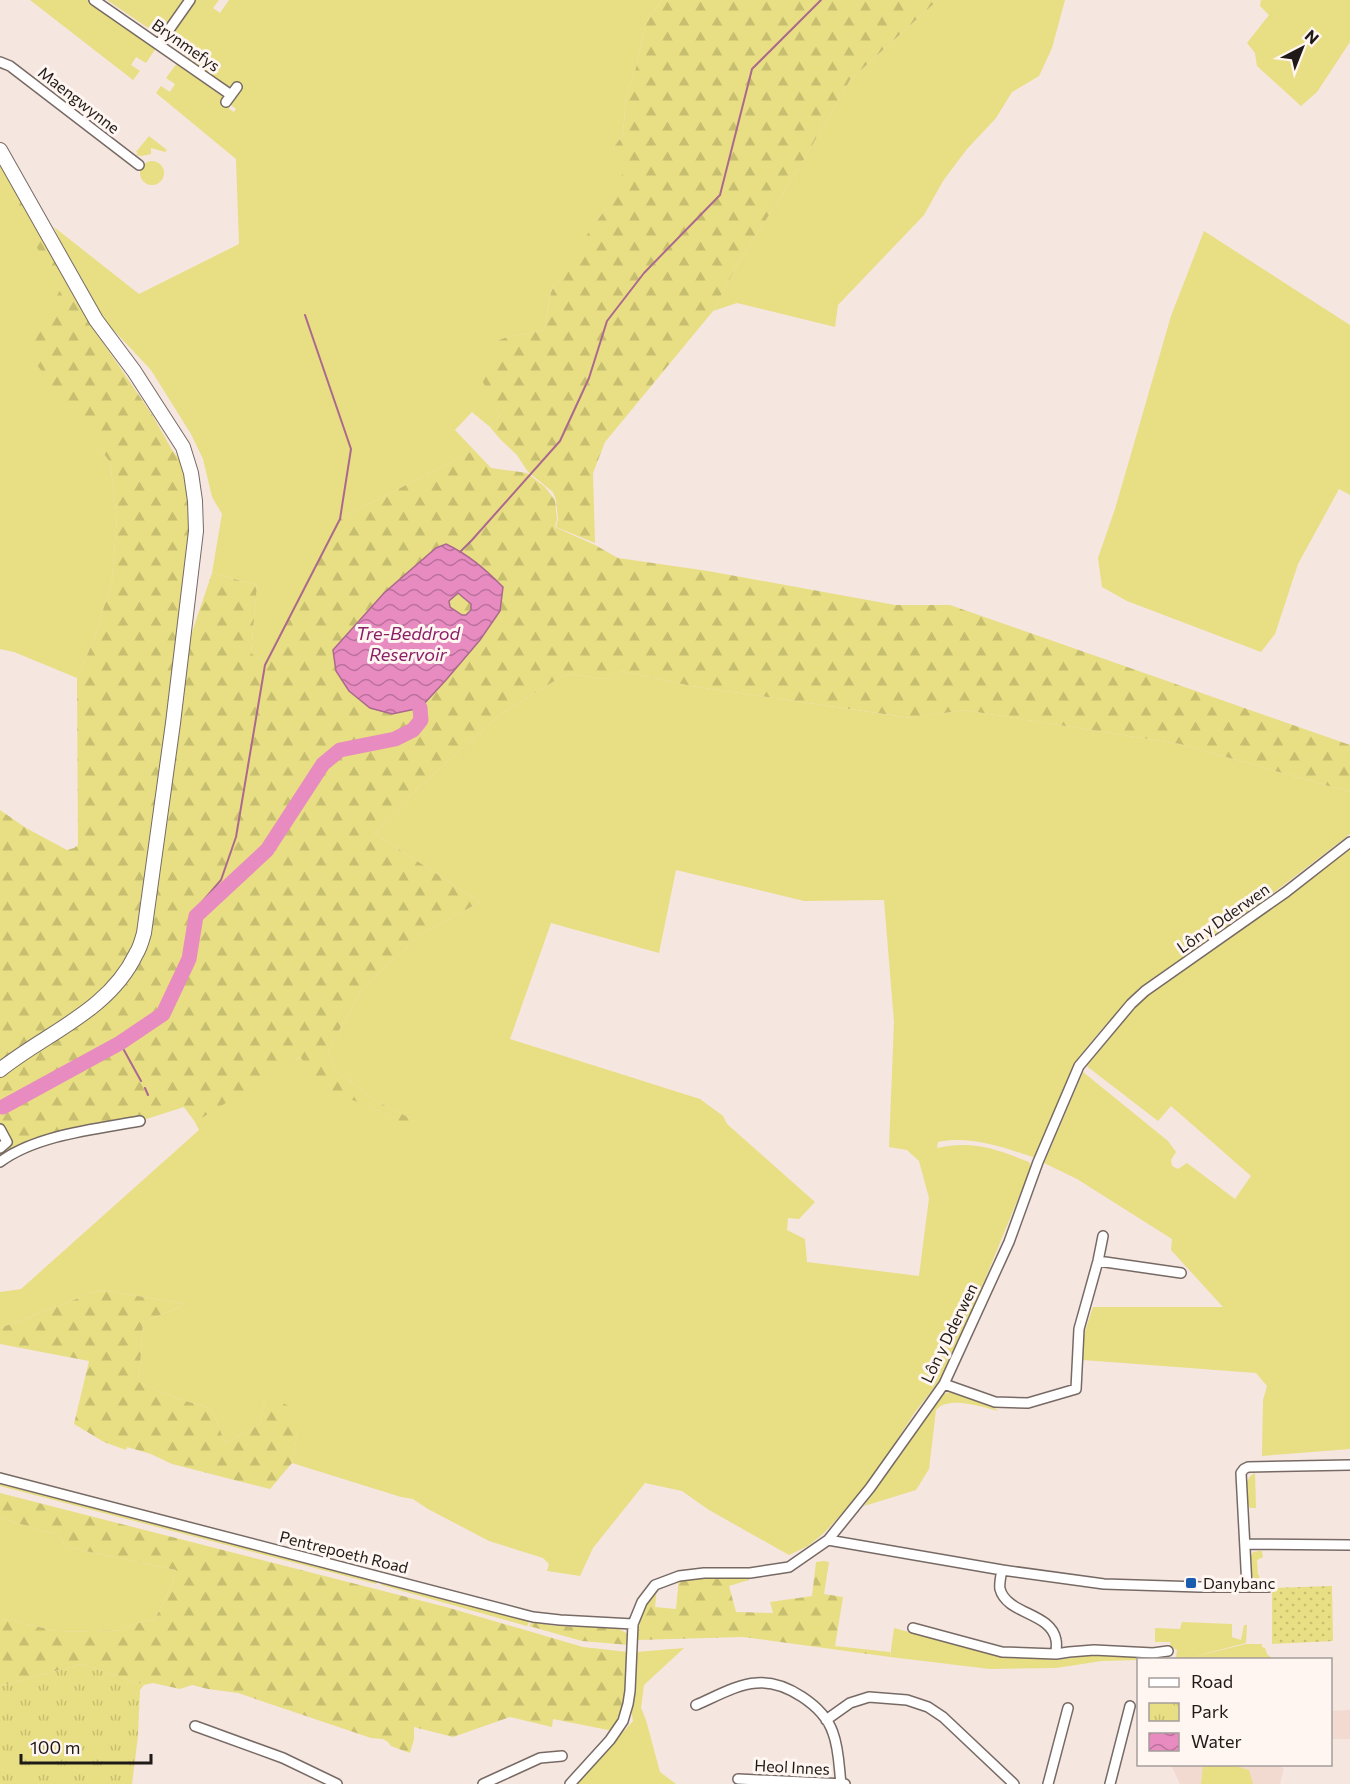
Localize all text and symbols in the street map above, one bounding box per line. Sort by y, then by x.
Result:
street label: Brynmefys [149,14,224,75]
north arrow [1272,18,1332,78]
text: N [1302,25,1323,48]
street label: Maengwynne [35,62,124,137]
water label: Tre-Beddrod Reservoir [356,622,461,665]
street label: Lôn y Dderwen [1173,879,1273,956]
street label: Lôn y Dderwen [916,1280,981,1386]
street label: Pentrepoeth Road [278,1526,410,1577]
place label: Danybanc [1203,1573,1275,1592]
marker: Danybanc [1184,1576,1198,1590]
legend [1137,1658,1332,1766]
text: Road [1191,1670,1233,1692]
text: Park [1191,1700,1229,1722]
scale bar [21,1727,152,1765]
text: Water [1191,1730,1242,1752]
text: 100 m [30,1736,80,1758]
street label: Heol Innes [754,1755,830,1778]

